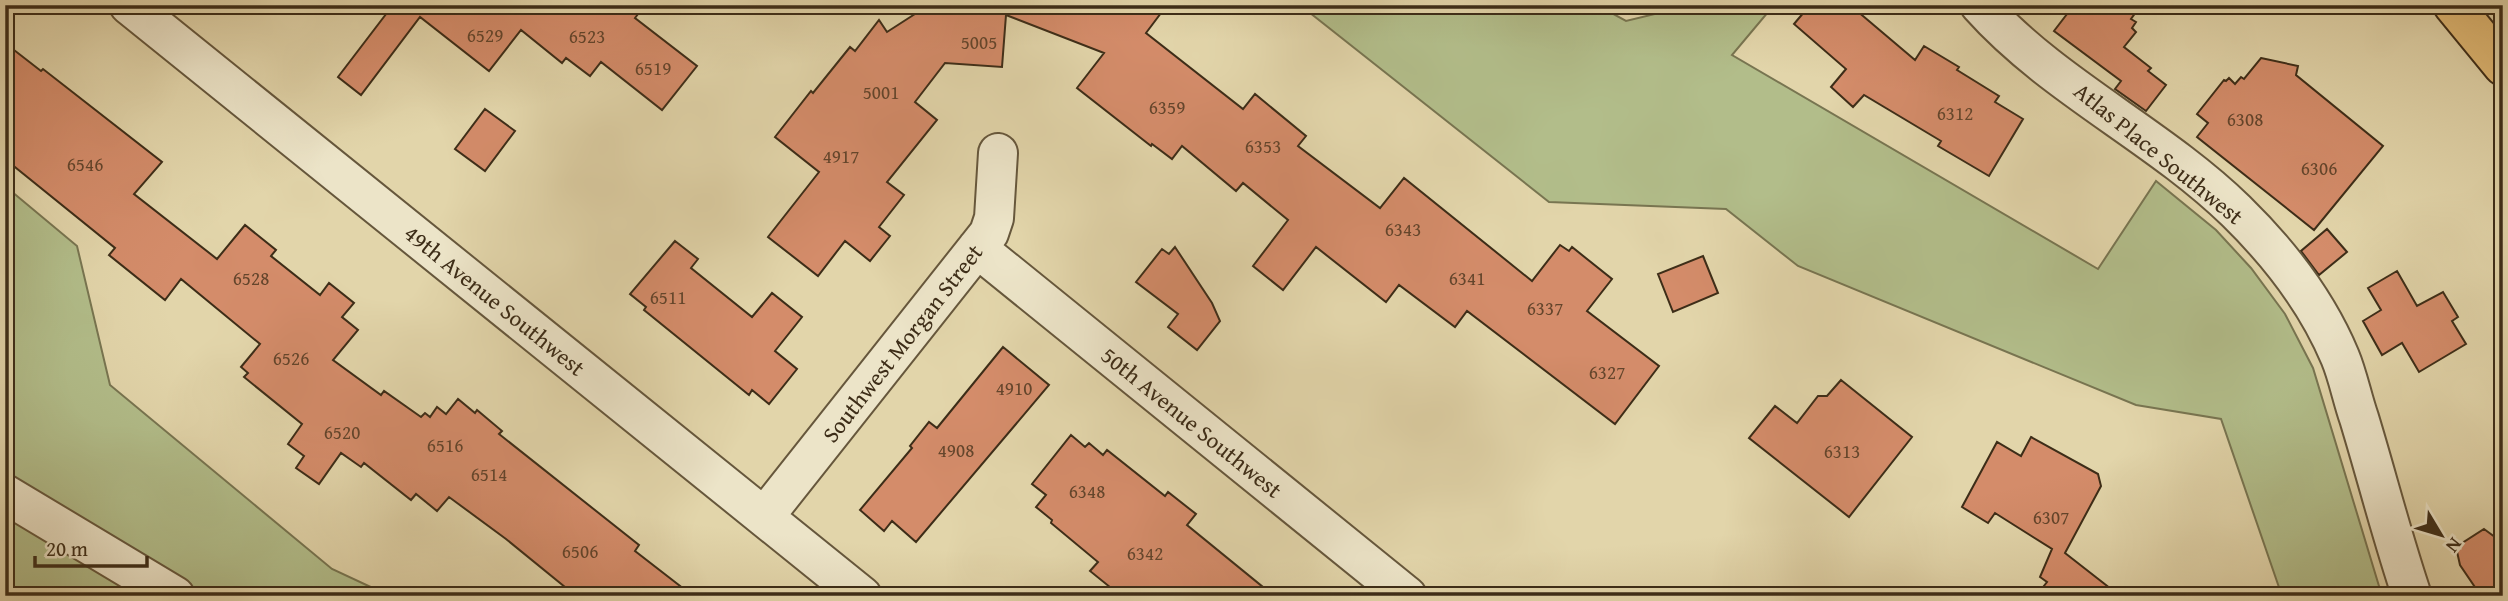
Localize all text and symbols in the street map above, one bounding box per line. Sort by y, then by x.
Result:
house number: 6529 [467,21,503,49]
house number: 6523 [569,22,605,50]
house number: 5005 [961,28,997,56]
house number: 6519 [635,54,671,82]
street label: Atlas Place Southwest [2067,74,2251,232]
house number: 5001 [863,78,899,106]
house number: 6359 [1149,93,1185,121]
house number: 6312 [1937,99,1973,127]
house number: 6308 [2227,105,2263,133]
house number: 6353 [1245,132,1281,160]
house number: 4917 [823,142,859,170]
house number: 6546 [67,150,103,178]
house number: 6306 [2301,154,2337,182]
house number: 6343 [1385,215,1421,243]
street label: 49th Avenue Southwest [397,217,593,383]
street label: Southwest Morgan Street [814,237,990,449]
house number: 6528 [233,264,269,292]
house number: 6341 [1449,264,1485,292]
house number: 6511 [650,283,686,311]
house number: 6337 [1527,294,1563,322]
street label: 50th Avenue Southwest [1094,339,1290,505]
house number: 6526 [273,344,309,372]
house number: 6327 [1589,358,1625,386]
house number: 4910 [996,374,1032,402]
house number: 6520 [324,418,360,446]
house number: 6516 [427,431,463,459]
house number: 4908 [938,436,974,464]
house number: 6313 [1824,437,1860,465]
house number: 6514 [471,460,507,488]
house number: 6348 [1069,477,1105,505]
north arrow [2406,500,2476,570]
house number: 6307 [2033,503,2069,531]
scale bar [35,524,147,568]
text: N [2439,532,2469,559]
text: 20 m [46,533,88,564]
house number: 6506 [562,537,598,565]
house number: 6342 [1127,539,1163,567]

